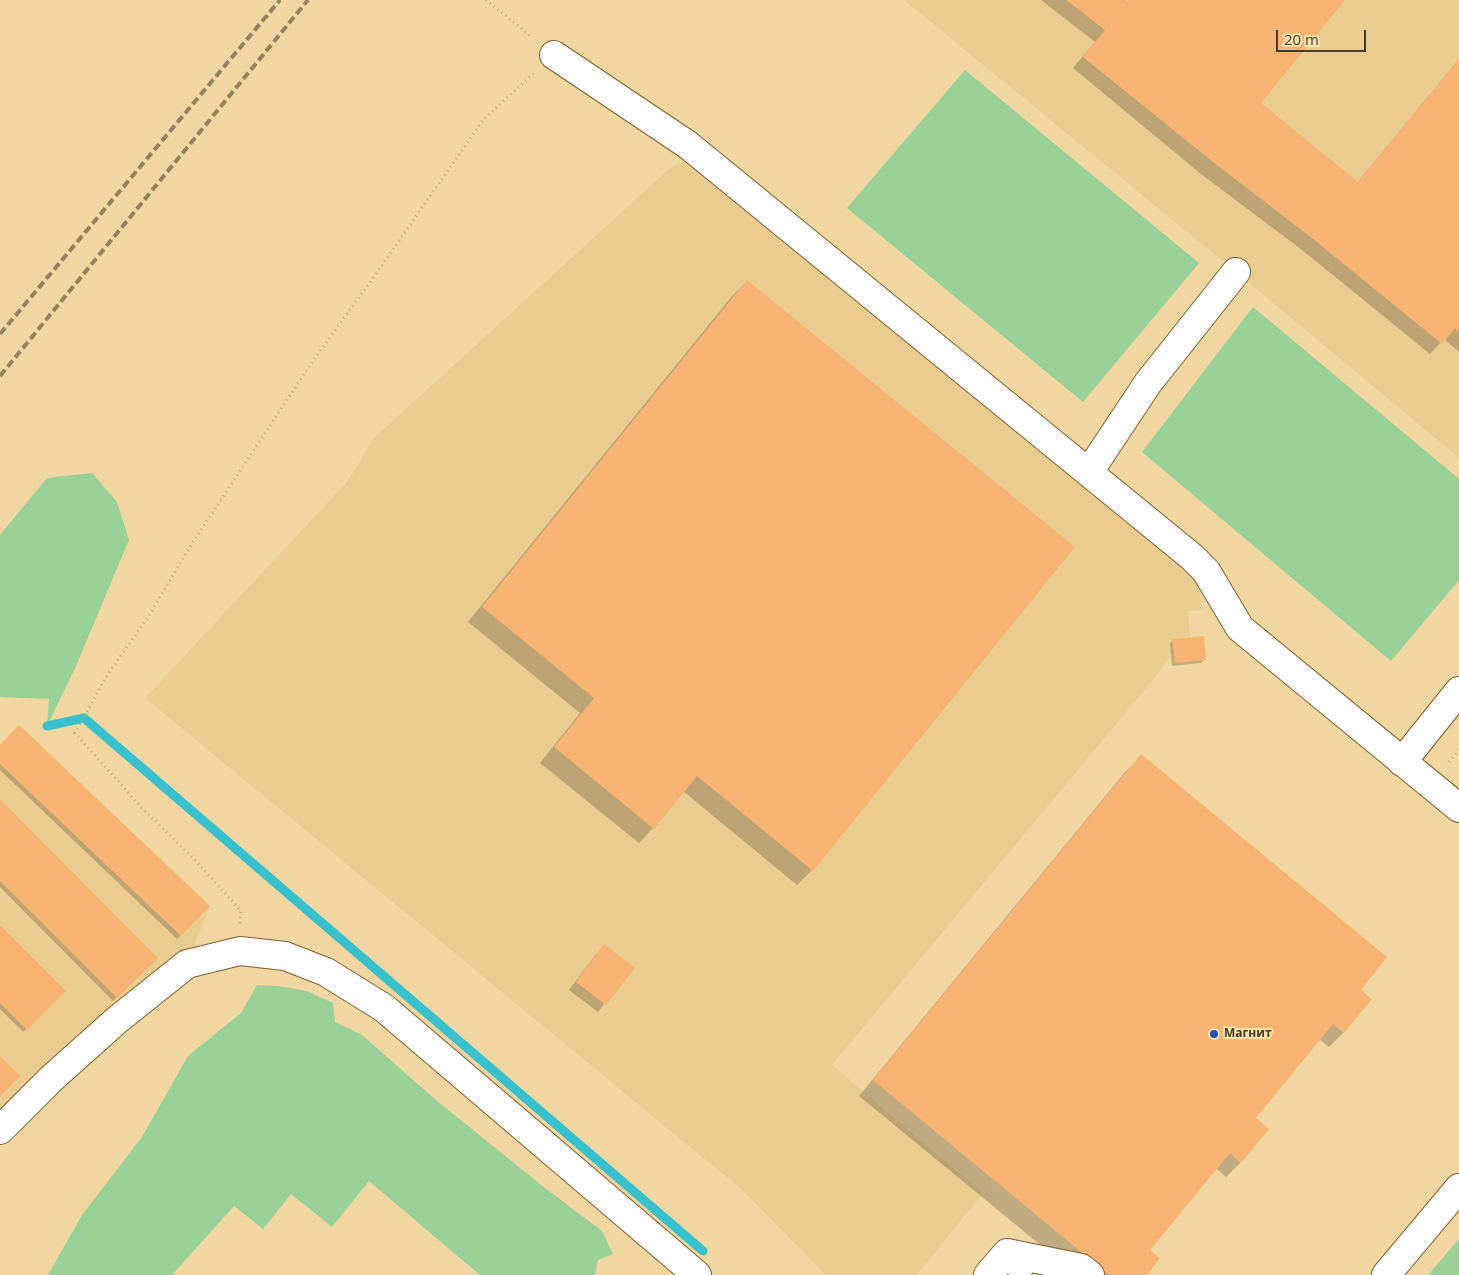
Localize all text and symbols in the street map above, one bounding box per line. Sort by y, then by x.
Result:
scale bar [1279,20,1369,52]
text: 20 m [1284,29,1319,49]
place label: Магнит [1224,1027,1272,1041]
marker: Магнит [1208,1028,1220,1040]

